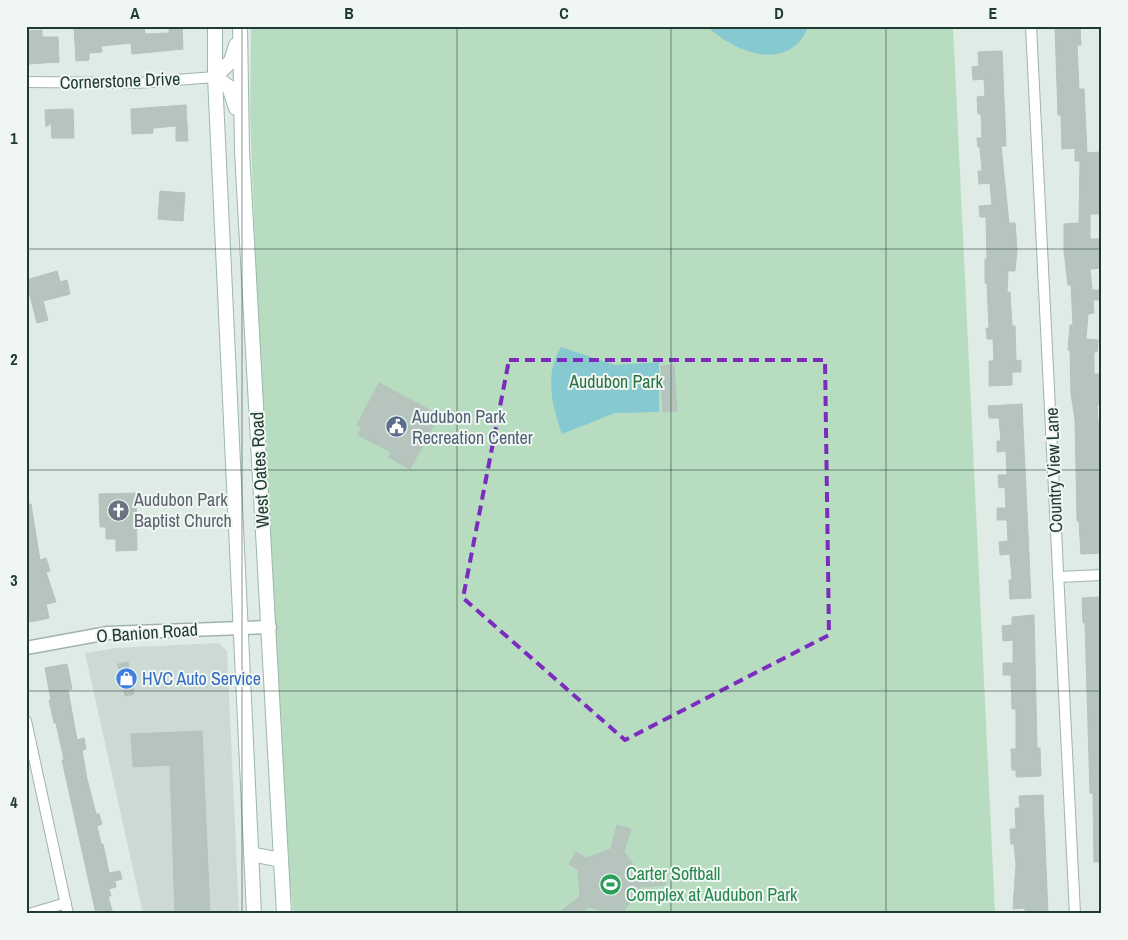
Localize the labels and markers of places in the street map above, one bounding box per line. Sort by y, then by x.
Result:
place label: Audubon Park Recreation Center [411,404,533,450]
public building icon: Audubon Park Recreation Center [384,415,408,439]
place label: Audubon Park Baptist Church [133,487,232,533]
church icon: Audubon Park Baptist Church [106,498,130,522]
place label: HVC Auto Service [142,666,261,691]
shop icon: HVC Auto Service [114,667,138,691]
place label: Carter Softball Complex at Audubon Park [626,861,798,907]
sports icon: Carter Softball Complex at Audubon Park [598,872,622,896]

